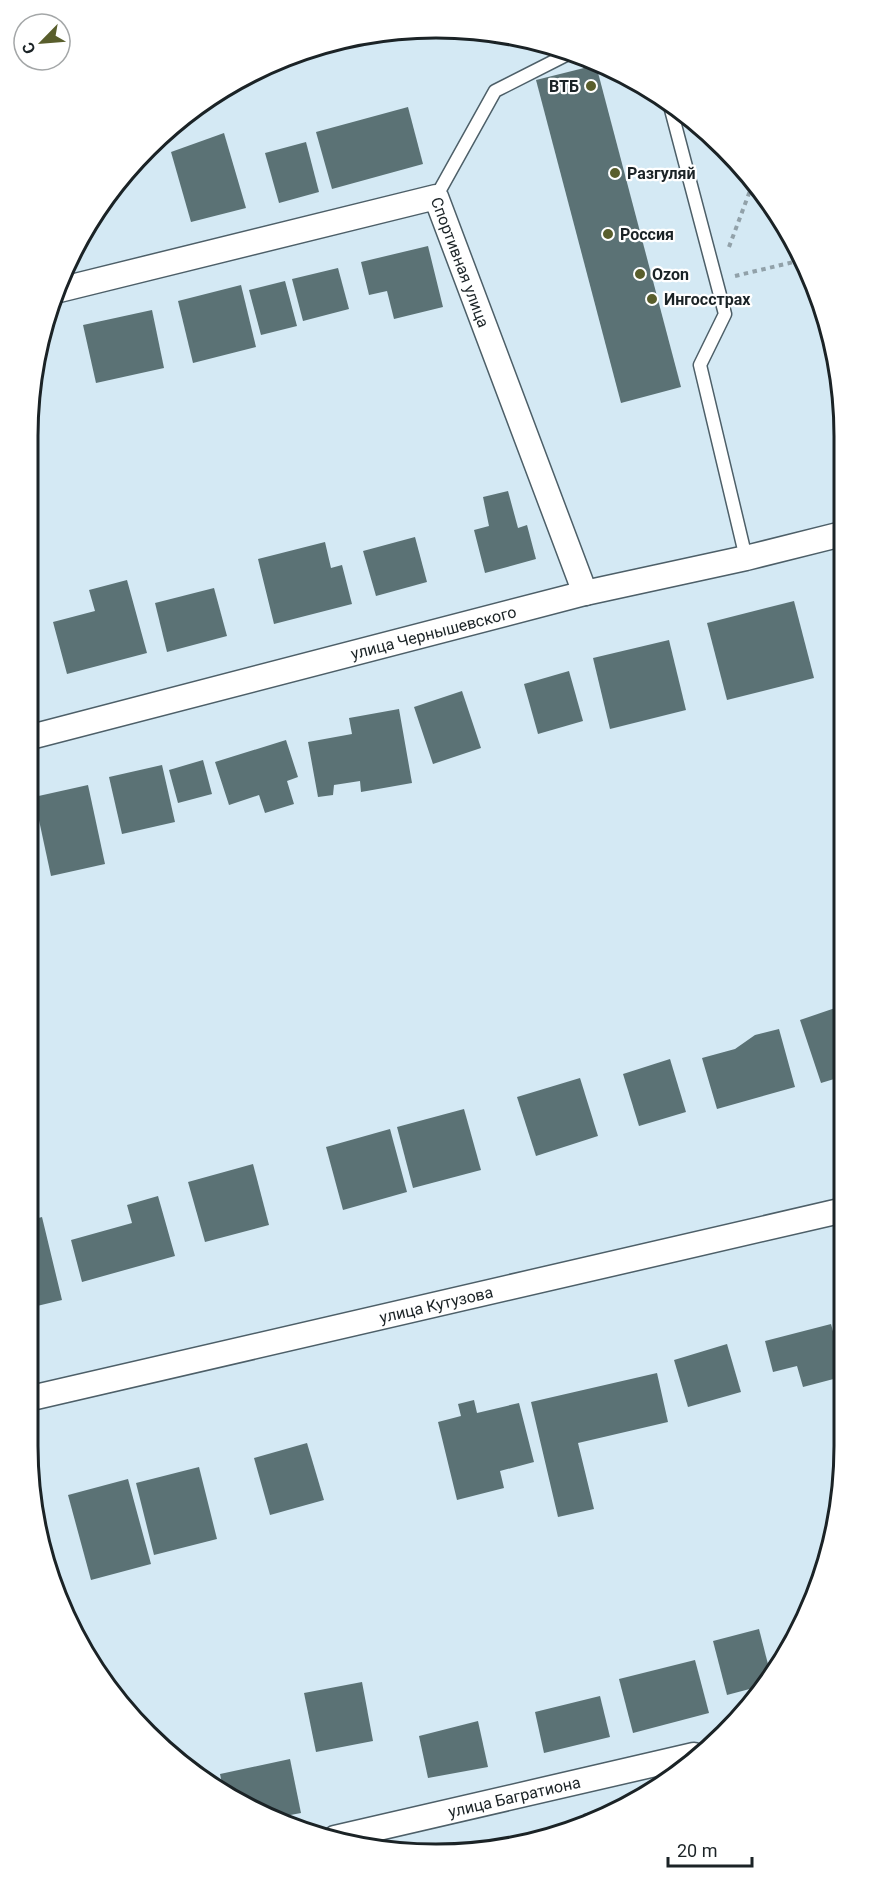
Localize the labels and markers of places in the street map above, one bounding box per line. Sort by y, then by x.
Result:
place label: ВТБ [549,77,579,96]
marker: ВТБ [584,79,598,93]
place label: Разгуляй [627,164,696,183]
marker: Разгуляй [608,166,622,180]
place label: Россия [620,225,674,244]
marker: Россия [601,227,615,241]
place label: Ozon [652,265,689,284]
marker: Ozon [633,267,647,281]
place label: Ингосстрах [664,290,751,309]
marker: Ингосстрах [645,292,659,306]

